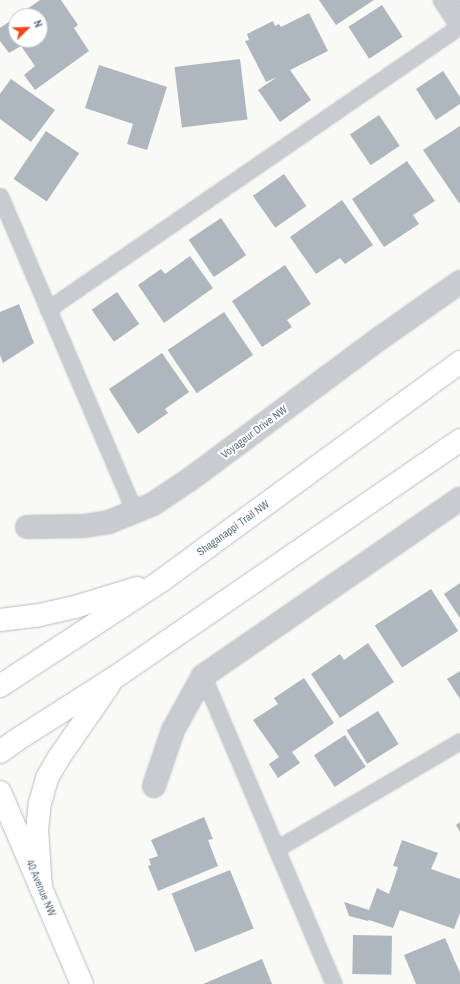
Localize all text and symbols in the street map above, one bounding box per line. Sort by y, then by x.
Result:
north arrow [8,8,48,48]
text: N [30,18,46,29]
street label: Voyageur Drive NW [218,403,290,461]
street label: Shaganappi Trail NW [194,497,272,559]
street label: 40 Avenue NW [23,858,59,918]

